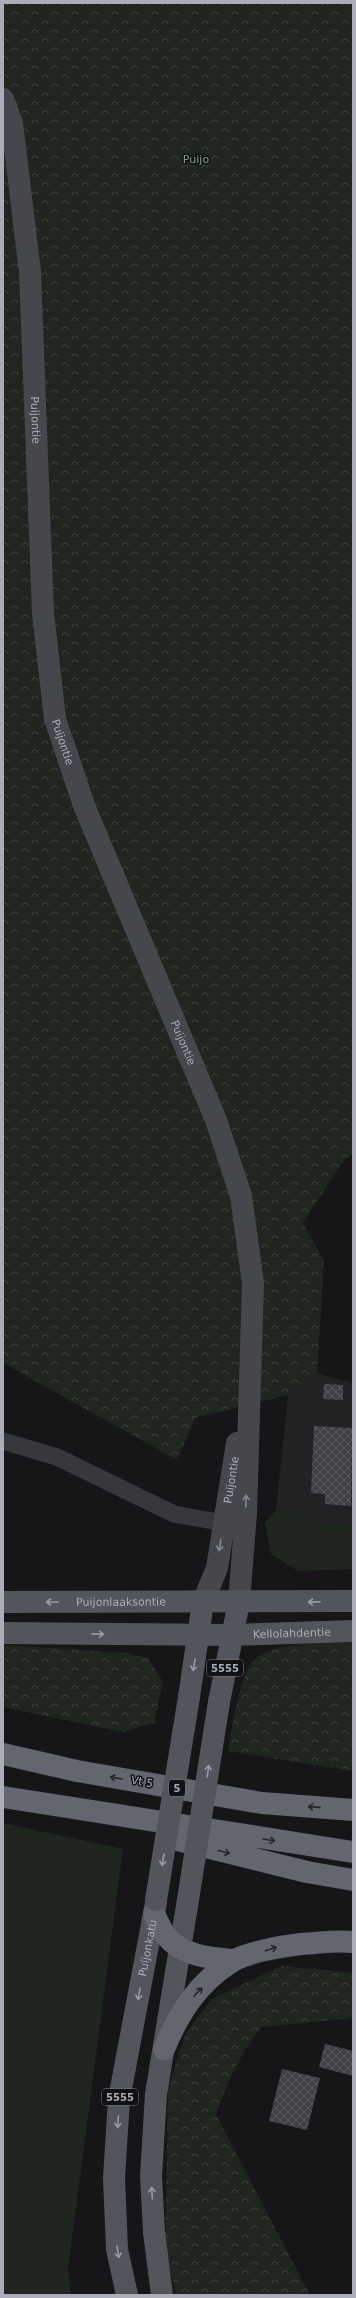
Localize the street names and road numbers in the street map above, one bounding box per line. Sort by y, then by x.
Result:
street label: Puijontie [28,396,43,444]
street label: Puijontie [49,718,77,767]
street label: Puijontie [168,1018,199,1067]
street label: Puijontie [221,1455,241,1504]
street label: Puijonlaaksontie [76,1595,166,1608]
street label: Kellolahdentie [253,1625,331,1641]
road number: 5555 [207,1660,243,1676]
street label: Vt 5 [130,1774,154,1790]
road number: 5 [169,1780,185,1796]
street label: Puijonkatu [136,1918,159,1977]
road number: 5555 [102,2089,138,2105]

